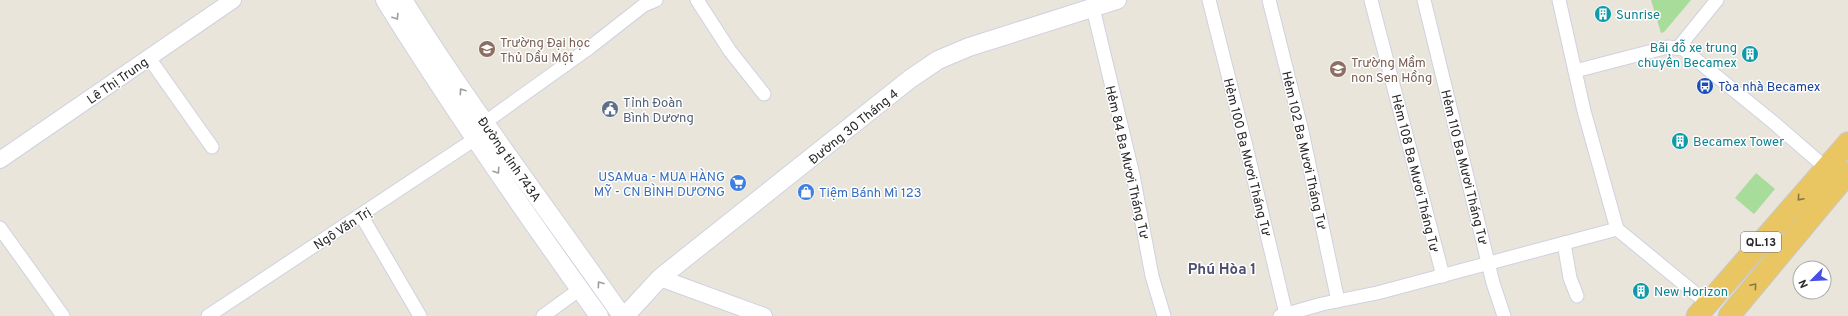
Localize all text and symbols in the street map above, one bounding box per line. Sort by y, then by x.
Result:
building icon: Sunrise [1593,4,1613,24]
place label: Sunrise [1616,8,1660,24]
one-way arrow [391,13,398,20]
place label: Trường Đại học Thủ Dầu Một [500,36,590,67]
school or university icon: Trường Đại học Thủ Dầu Một [477,39,497,59]
place label: Bãi đỗ xe trung chuyển Becamex [1637,39,1737,72]
building icon: Bãi đỗ xe trung chuyển Becamex [1740,44,1760,64]
street label: Lê Thị Trung [84,55,152,109]
place label: Trường Mầm non Sen Hồng [1351,55,1432,87]
school or university icon: Trường Mầm non Sen Hồng [1328,59,1348,79]
street label: Hẻm 102 Ba Mươi Tháng Tư [1277,70,1329,231]
bus stop icon: Tòa nhà Becamex [1695,76,1715,96]
street label: Hẻm 100 Ba Mươi Tháng Tư [1219,77,1273,238]
place label: Tòa nhà Becamex [1718,80,1821,96]
street label: Hẻm 84 Ba Mươi Tháng Tư [1101,84,1152,241]
street label: Đường 30 Tháng 4 [806,87,902,169]
one-way arrow [459,88,467,95]
street label: Hẻm 110 Ba Mươi Tháng Tư [1436,88,1490,247]
street label: Hẻm 108 Ba Mươi Tháng Tư [1387,93,1441,254]
place label: Tỉnh Đoàn Bình Dương [623,96,694,127]
public building icon: Tỉnh Đoàn Bình Dương [600,99,620,119]
street label: Đường tỉnh 743A [473,115,544,206]
building icon: Becamex Tower [1670,131,1690,151]
place label: Becamex Tower [1693,135,1784,151]
one-way arrow [492,167,499,174]
place label: USAMua - MUA HÀNG MỸ - CN BÌNH DƯƠNG [594,168,725,201]
supermarket icon: USAMua - MUA HÀNG MỸ - CN BÌNH DƯƠNG [728,173,748,193]
shop icon: Tiệm Bánh Mì 123 [796,182,816,202]
place label: Tiệm Bánh Mì 123 [819,186,922,202]
one-way arrow [1798,193,1805,200]
street label: Ngô Văn Trị [311,205,375,254]
road number: QL.13 [1741,232,1781,252]
north arrow [1792,260,1832,300]
district label: Phú Hòa 1 [1188,261,1256,280]
text: N [1796,277,1812,290]
one-way arrow [597,281,605,288]
building icon: New Horizon [1631,281,1651,301]
one-way arrow [1750,283,1757,291]
place label: New Horizon [1654,285,1728,301]

